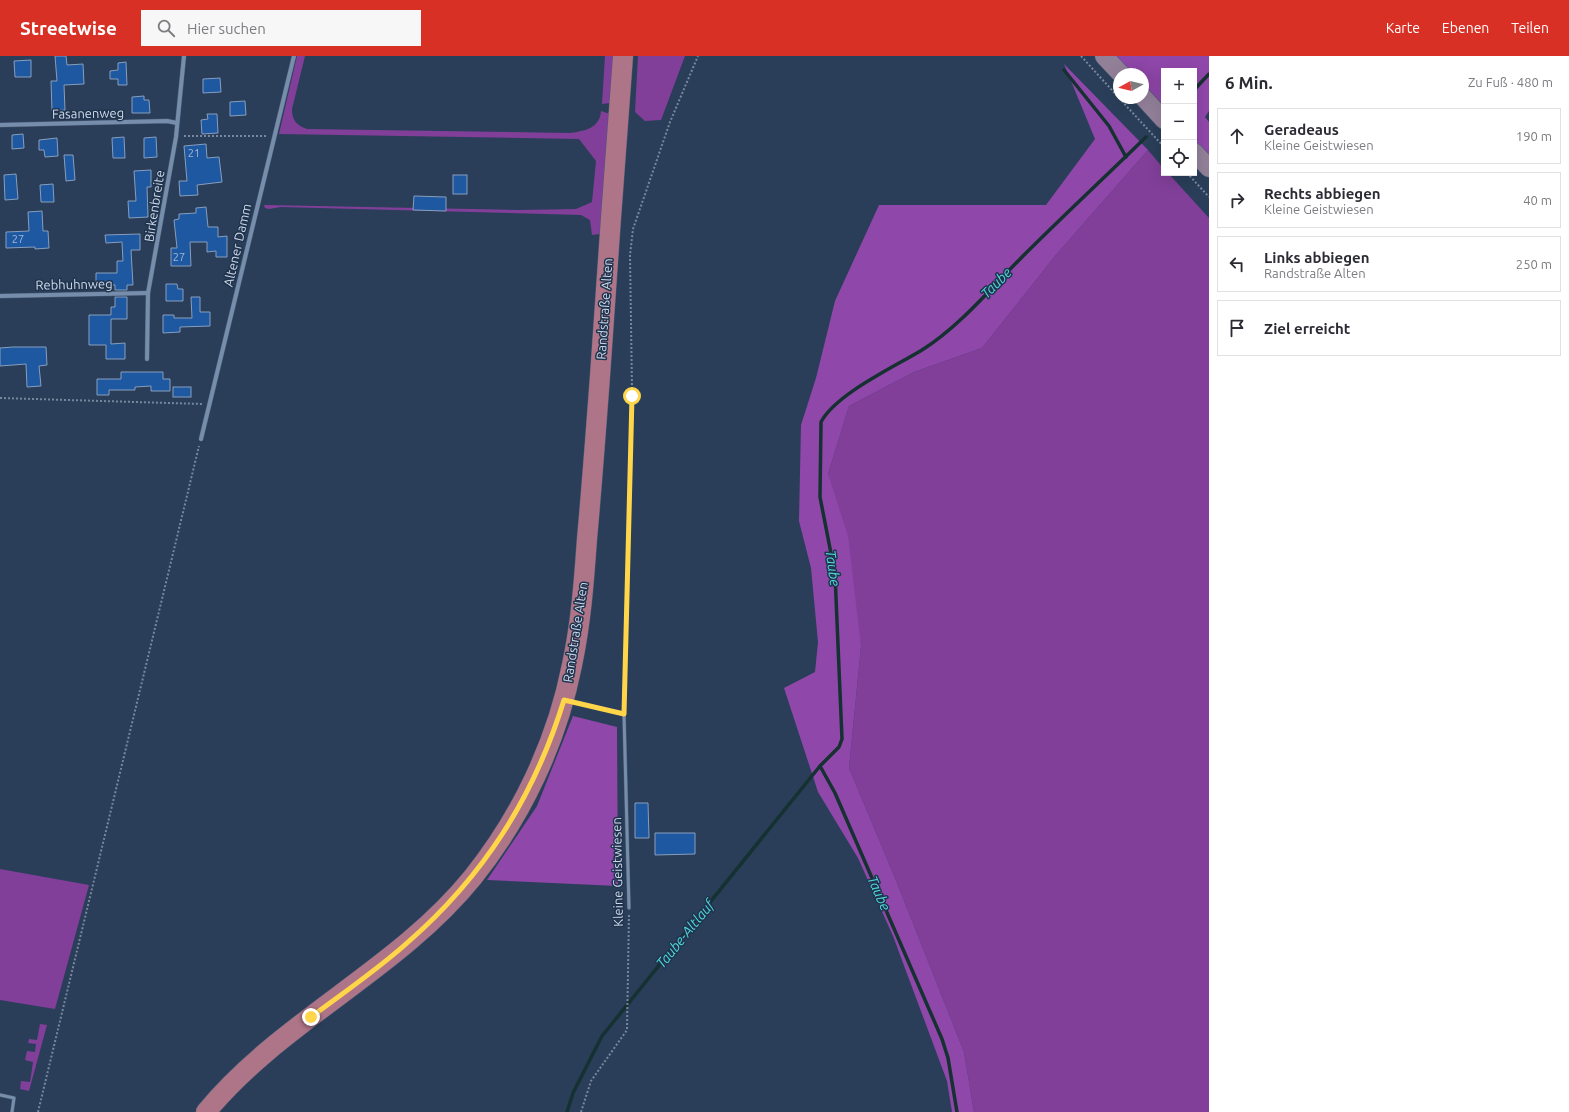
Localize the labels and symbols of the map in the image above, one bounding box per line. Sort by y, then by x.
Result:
north arrow [1113,68,1149,104]
street label: Fasanenweg [52,105,124,121]
house number: 21 [188,147,200,159]
street label: Birkenbreite [141,169,167,243]
street label: Altener Damm [221,202,253,288]
house number: 27 [12,233,24,245]
house number: 27 [173,251,185,263]
street label: Randstraße Alten [593,258,615,360]
water label: Taube [977,264,1015,302]
street label: Rebhuhnweg [35,276,113,292]
route start [623,387,641,405]
water label: Taube [823,549,843,587]
street label: Randstraße Alten [560,581,590,683]
street label: Kleine Geistwiesen [609,817,625,927]
water label: Taube [864,873,894,913]
water label: Taube-Altlauf [653,895,718,971]
route end [302,1008,320,1026]

